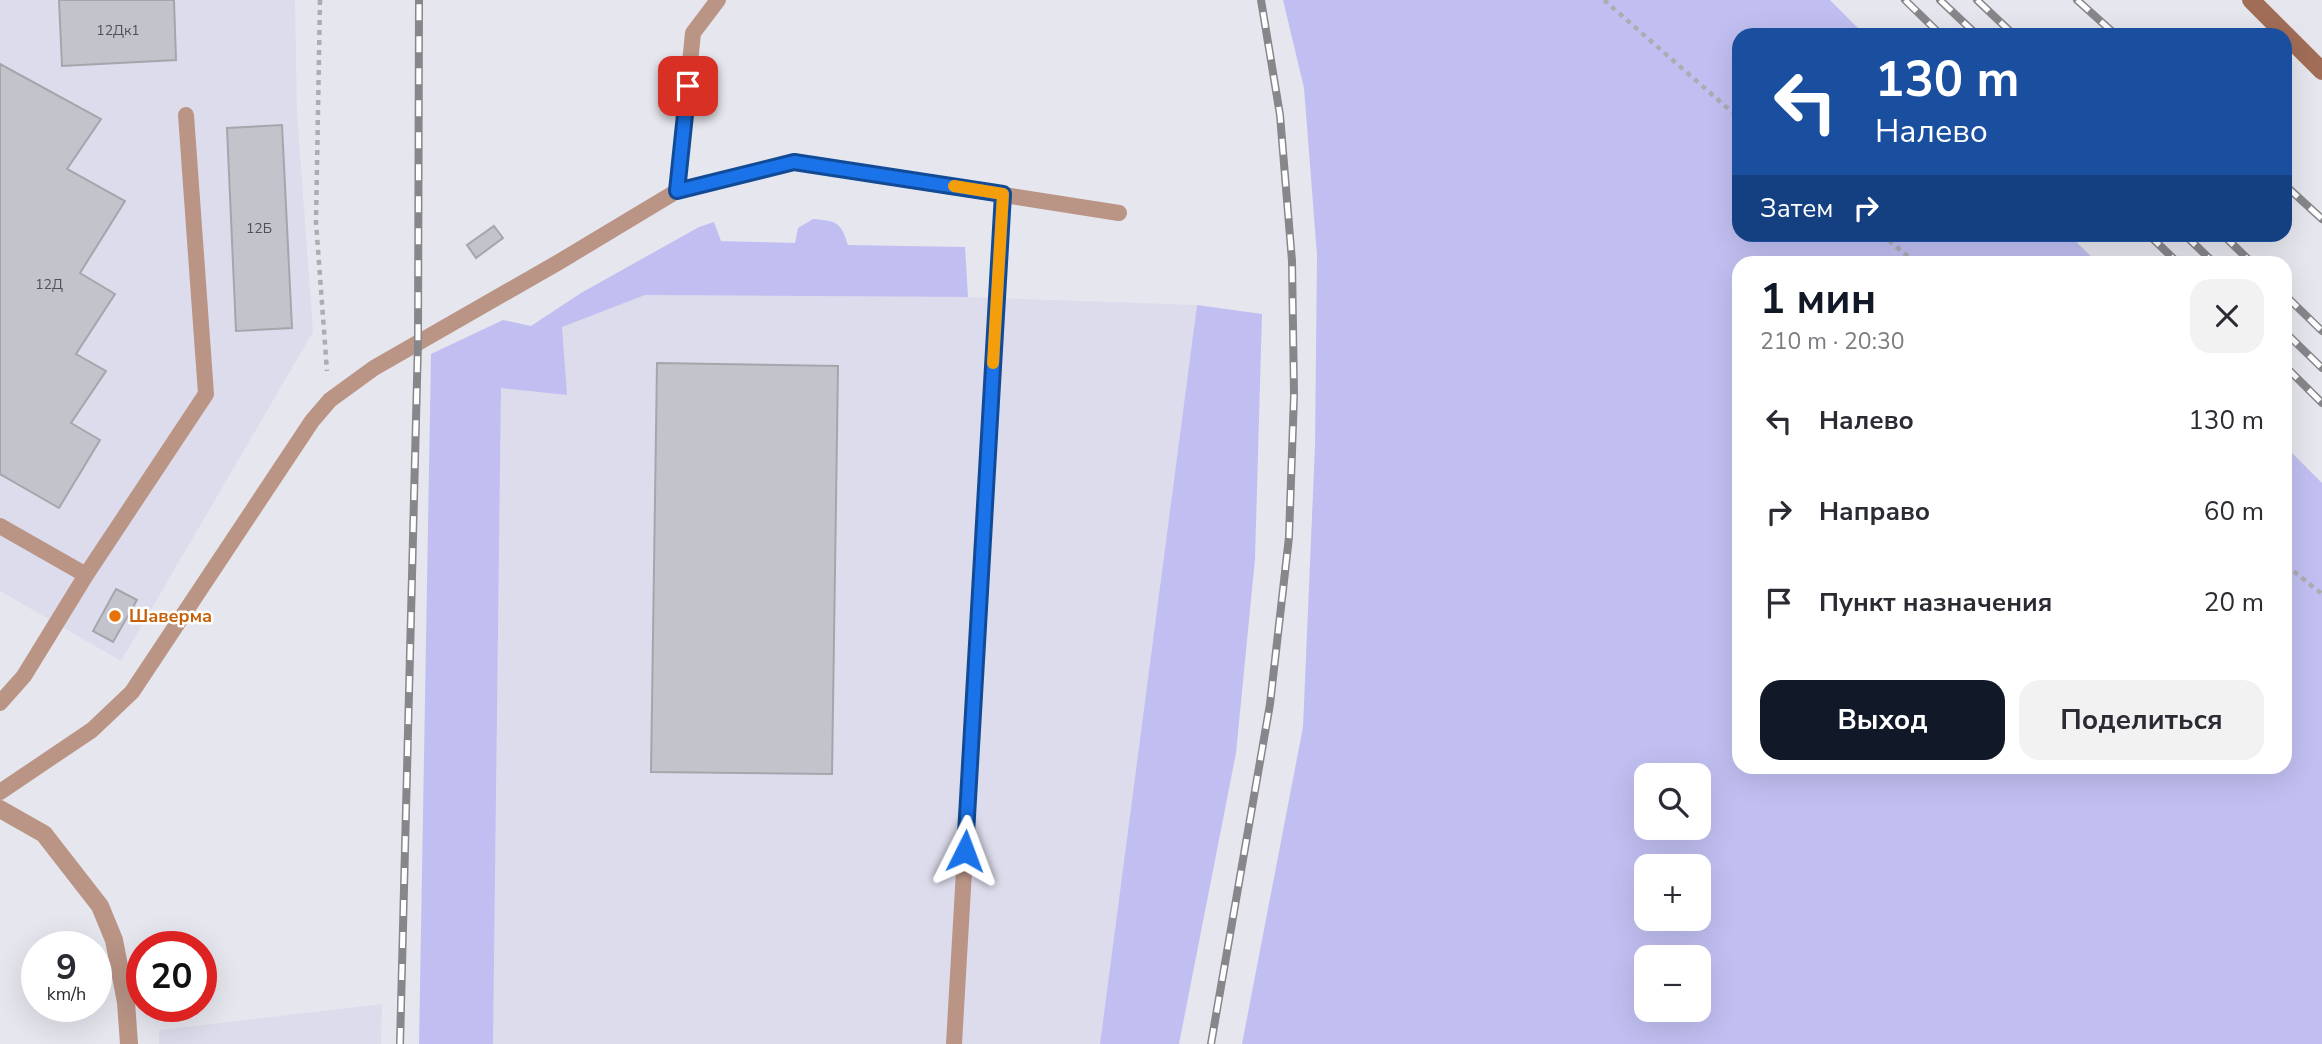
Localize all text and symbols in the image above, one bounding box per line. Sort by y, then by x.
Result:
house number: 12Дк1 [96,21,140,40]
text: 130 m [1875,46,2019,113]
pin [658,56,718,116]
icon: left [1760,56,1851,147]
icon: arrive [669,67,707,105]
text: Налево [1875,110,1988,153]
icon: right [1847,189,1885,227]
text: Затем [1760,191,1833,226]
house number: 12Б [246,219,272,238]
text: 1 мин [1760,271,1876,328]
house number: 12Д [35,275,63,294]
button: close [2190,279,2264,353]
text: 210 m · 20:30 [1760,326,1905,357]
icon: left [1760,402,1798,440]
text: Налево [1819,403,1914,438]
text: 130 m [2188,403,2264,438]
icon: right [1760,493,1798,531]
text: Направо [1819,494,1930,529]
text: 60 m [2204,494,2264,529]
icon: arrive [1760,584,1798,622]
text: Пункт назначения [1819,585,2052,620]
text: 20 m [2204,585,2264,620]
place label: Шаверма [129,604,212,628]
marker: Шаверма [107,608,123,624]
button: Выход [1760,680,2005,760]
button: Поделиться [2019,680,2264,760]
map controls [1634,763,1711,1022]
button: search [1634,763,1711,840]
position arrow [928,814,1002,888]
button: + [1634,854,1711,931]
speed limit sign: 20 [126,931,217,1022]
text: 9 [56,944,77,991]
button: − [1634,945,1711,1022]
text: km/h [47,982,86,1006]

